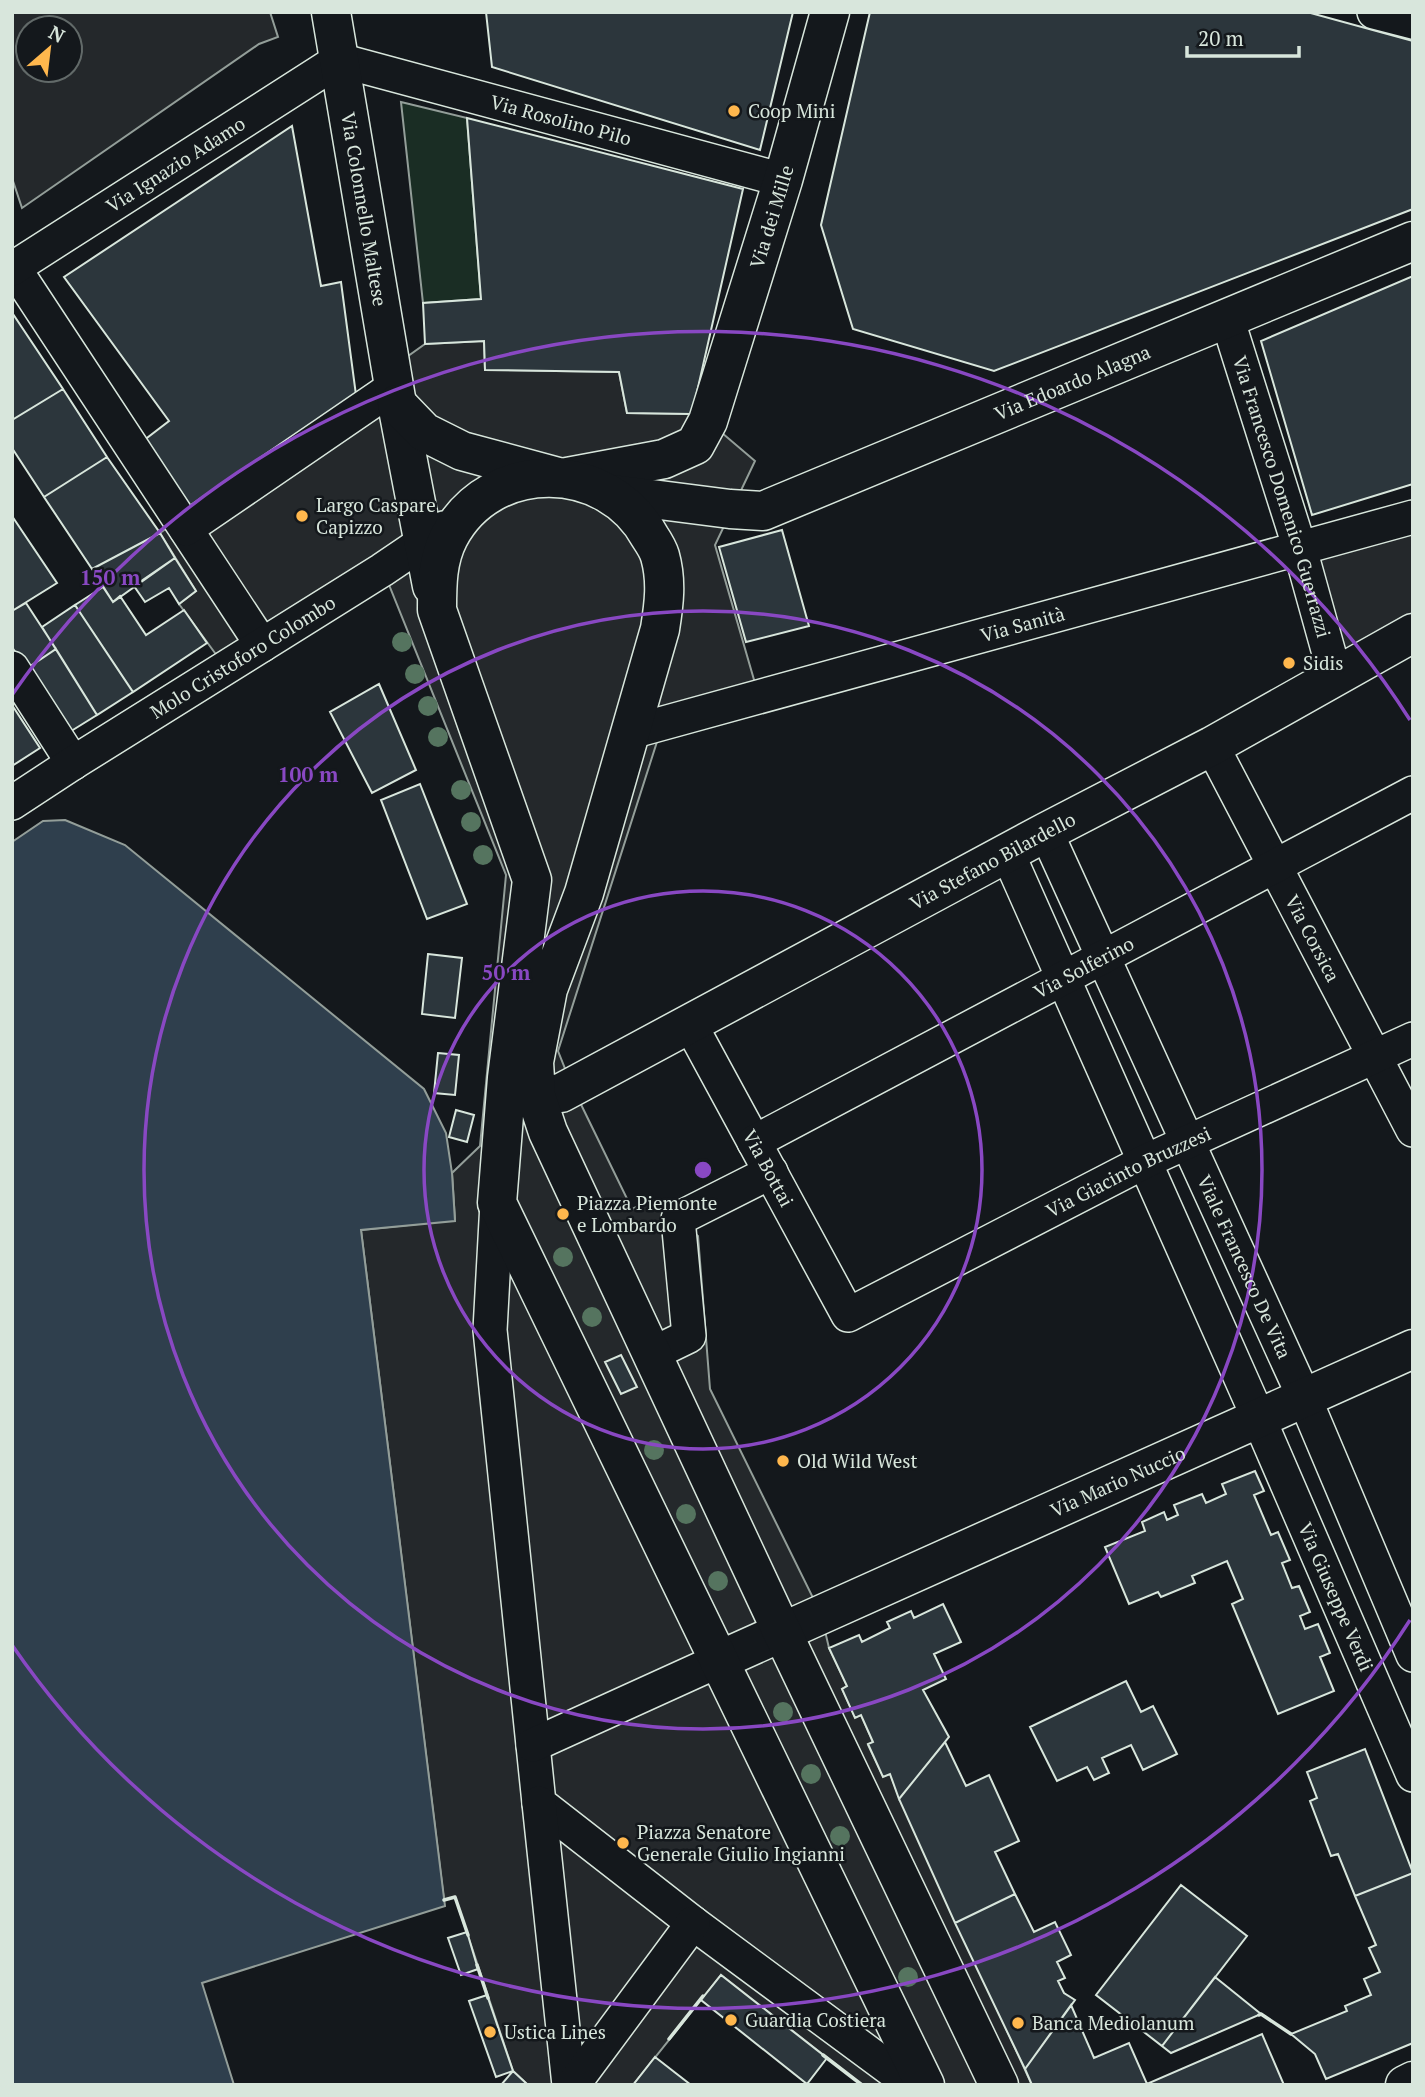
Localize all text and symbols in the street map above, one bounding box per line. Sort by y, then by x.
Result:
north arrow [14,14,84,84]
scale bar [1187,14,1299,58]
text: N [45,19,70,48]
text: 20 m [1198,24,1244,52]
street label: Via Rosolino Pilo [488,88,634,151]
place label: Coop Mini [748,98,835,123]
marker: Coop Mini [726,103,742,119]
street label: Via Ignazio Adamo [101,110,250,218]
street label: Via Colonnello Maltese [336,110,393,308]
street label: Via dei Mille [743,162,799,271]
street label: Via Edoardo Alagna [990,338,1154,426]
street label: Via Francesco Domenico Guerrazzi [1228,352,1337,640]
place label: Largo Caspare Capizzo [316,492,436,539]
marker: Largo Caspare Capizzo [294,508,310,524]
text: 150 m [80,563,141,591]
street label: Molo Cristoforo Colombo [145,589,340,724]
street label: Via Sanità [977,600,1068,647]
place label: Sidis [1303,650,1343,675]
marker: Sidis [1281,655,1297,671]
text: 100 m [278,760,339,788]
street label: Via Stefano Bilardello [905,806,1079,915]
street label: Via Corsica [1280,890,1346,986]
street label: Via Solferino [1029,930,1138,1004]
text: 50 m [482,958,531,986]
street label: Via Giacinto Bruzzesi [1041,1120,1215,1223]
street label: Via Bottai [738,1125,800,1211]
centre of rings [691,1158,715,1182]
street label: Viale Francesco De Vita [1192,1171,1298,1363]
place label: Piazza Piemonte e Lombardo [577,1190,717,1237]
marker: Piazza Piemonte e Lombardo [555,1206,571,1222]
street label: Via Mario Nuccio [1046,1440,1189,1522]
place label: Old Wild West [797,1448,918,1473]
marker: Old Wild West [775,1453,791,1469]
street label: Via Giuseppe Verdi [1293,1518,1380,1675]
place label: Piazza Senatore Generale Giulio Ingianni [637,1819,845,1866]
marker: Piazza Senatore Generale Giulio Ingianni [615,1835,631,1851]
place label: Guardia Costiera [745,2007,886,2032]
place label: Banca Mediolanum [1032,2010,1195,2035]
marker: Guardia Costiera [723,2012,739,2028]
marker: Banca Mediolanum [1010,2015,1026,2031]
place label: Ustica Lines [504,2019,606,2044]
marker: Ustica Lines [482,2024,498,2040]

